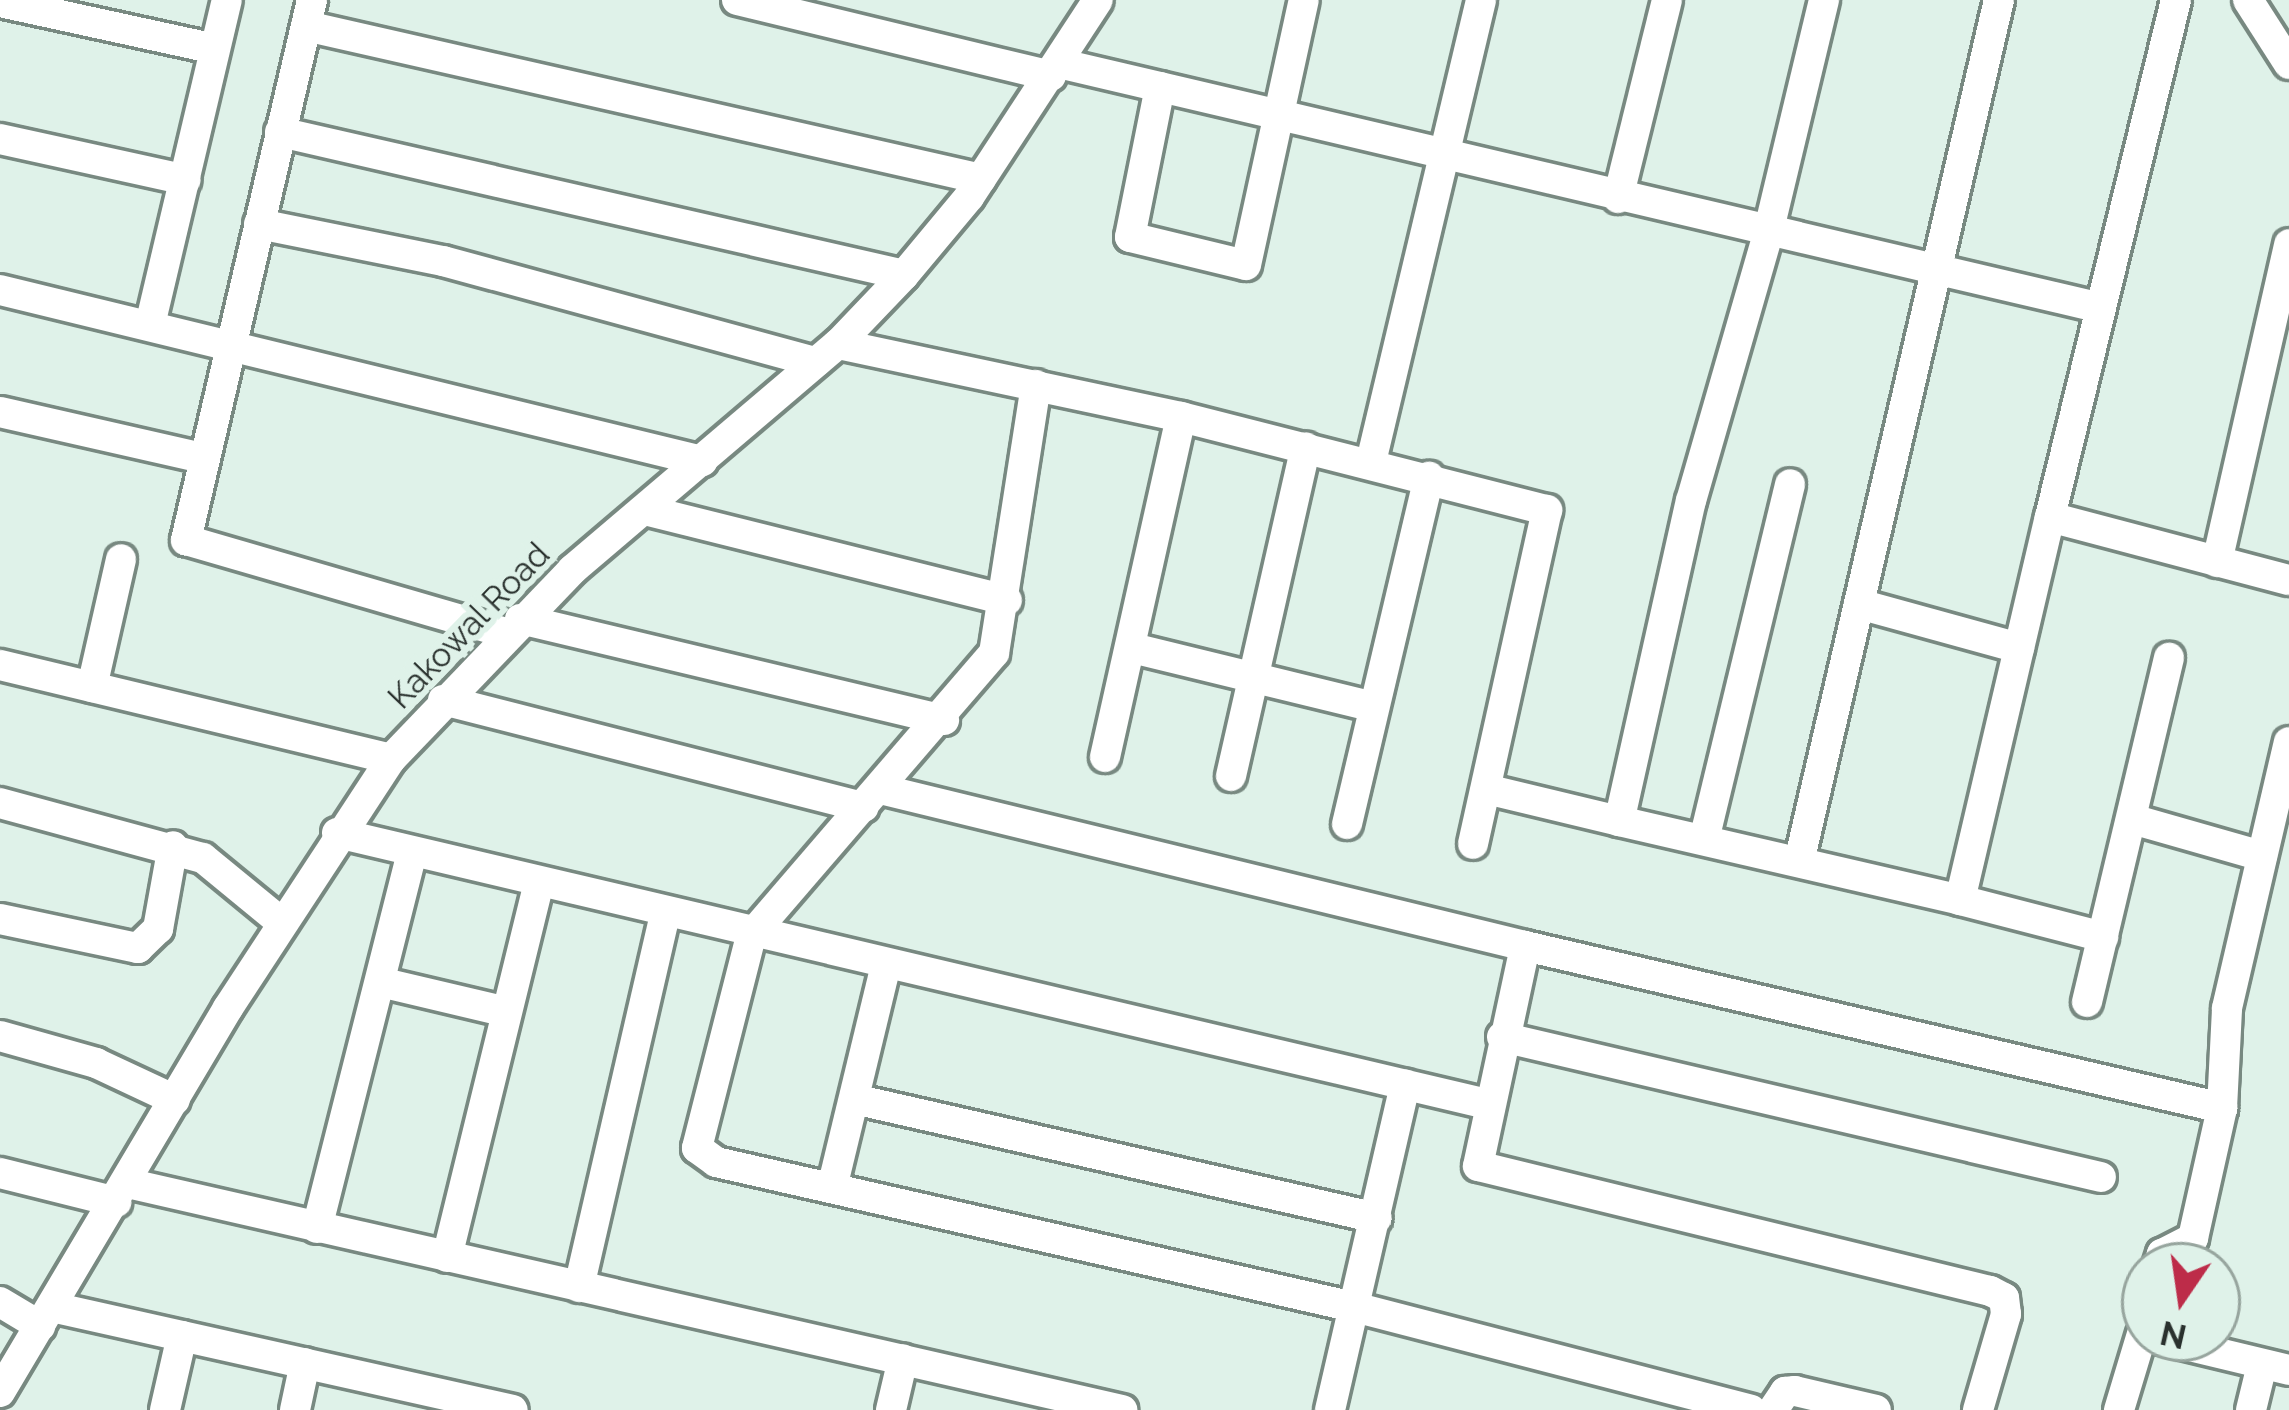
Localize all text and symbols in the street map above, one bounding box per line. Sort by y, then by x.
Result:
street label: Kakowal Road [380,535,558,717]
north arrow [2121,1242,2241,1362]
text: N [2157,1313,2190,1356]

